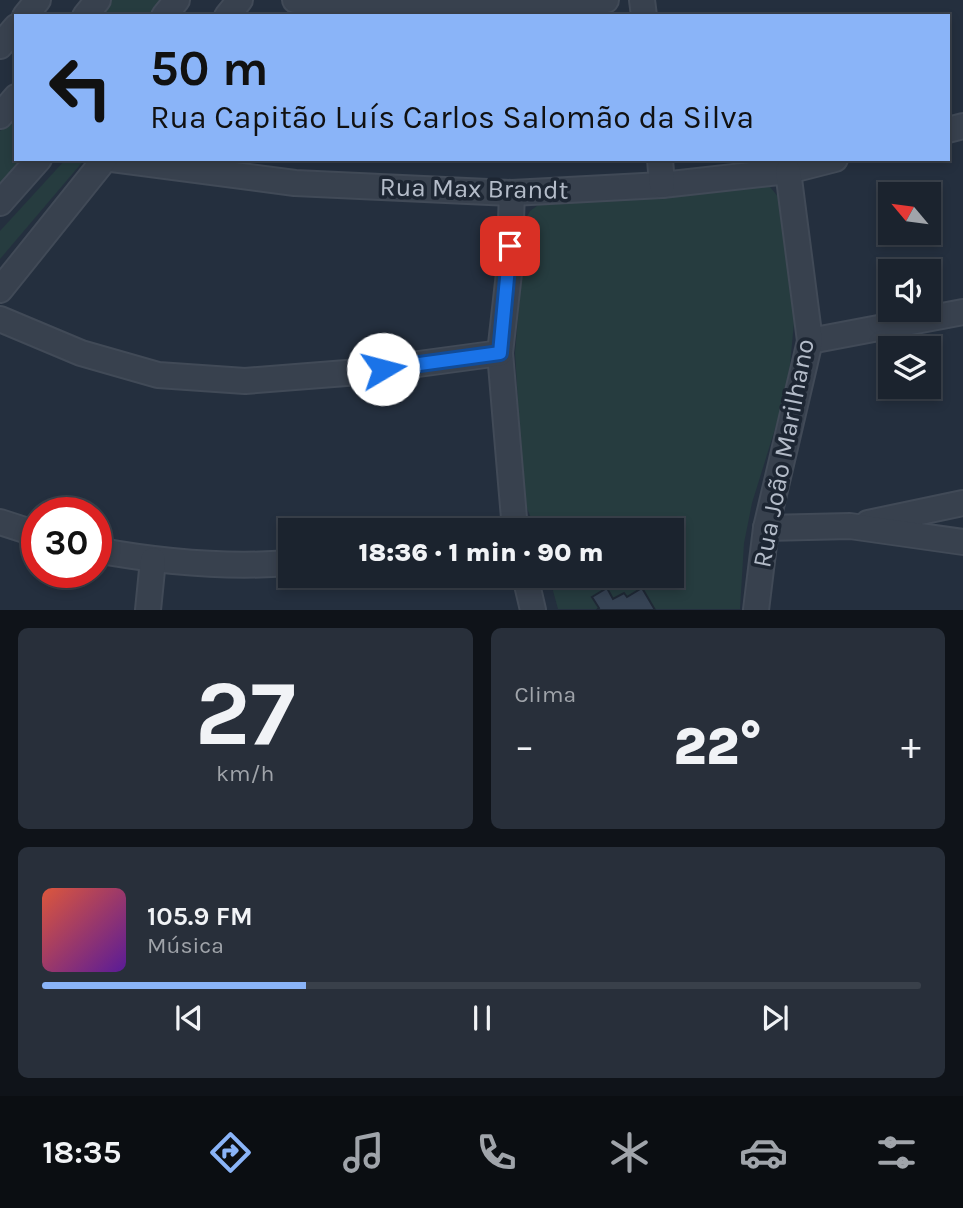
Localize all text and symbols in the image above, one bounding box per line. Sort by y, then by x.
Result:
text: 50 m [150,40,268,97]
icon: left [35,42,126,133]
text: Rua Capitão Luís Carlos Salomão da Silva [150,99,754,136]
street label: Rua Max Brandt [379,171,569,206]
north arrow [878,182,942,245]
map controls [878,182,941,399]
pin [480,216,540,276]
icon: arrive [491,227,529,265]
button: sound [878,259,941,322]
position arrow [346,332,420,406]
street label: Rua João Marilhano [746,336,821,570]
button: layers [878,336,941,399]
speed limit sign: 30 [21,497,112,588]
text: 18:36 · 1 min · 90 m [358,537,604,568]
text: 27 [195,661,295,767]
text: Clima [515,681,576,708]
text: 22° [673,716,762,777]
text: − [515,724,534,769]
text: + [901,724,921,769]
text: km/h [216,760,274,787]
text: 105.9 FM [147,901,253,932]
text: Música [147,932,224,959]
icon: previous [170,999,208,1037]
icon: pause [463,999,501,1037]
icon: next [756,999,794,1037]
icon: directions [206,1128,255,1177]
icon: music [339,1128,388,1177]
icon: phone [472,1128,521,1177]
icon: climate [605,1128,654,1177]
icon: car [739,1128,788,1177]
icon: filters [872,1128,921,1177]
text: 18:35 [42,1134,121,1171]

